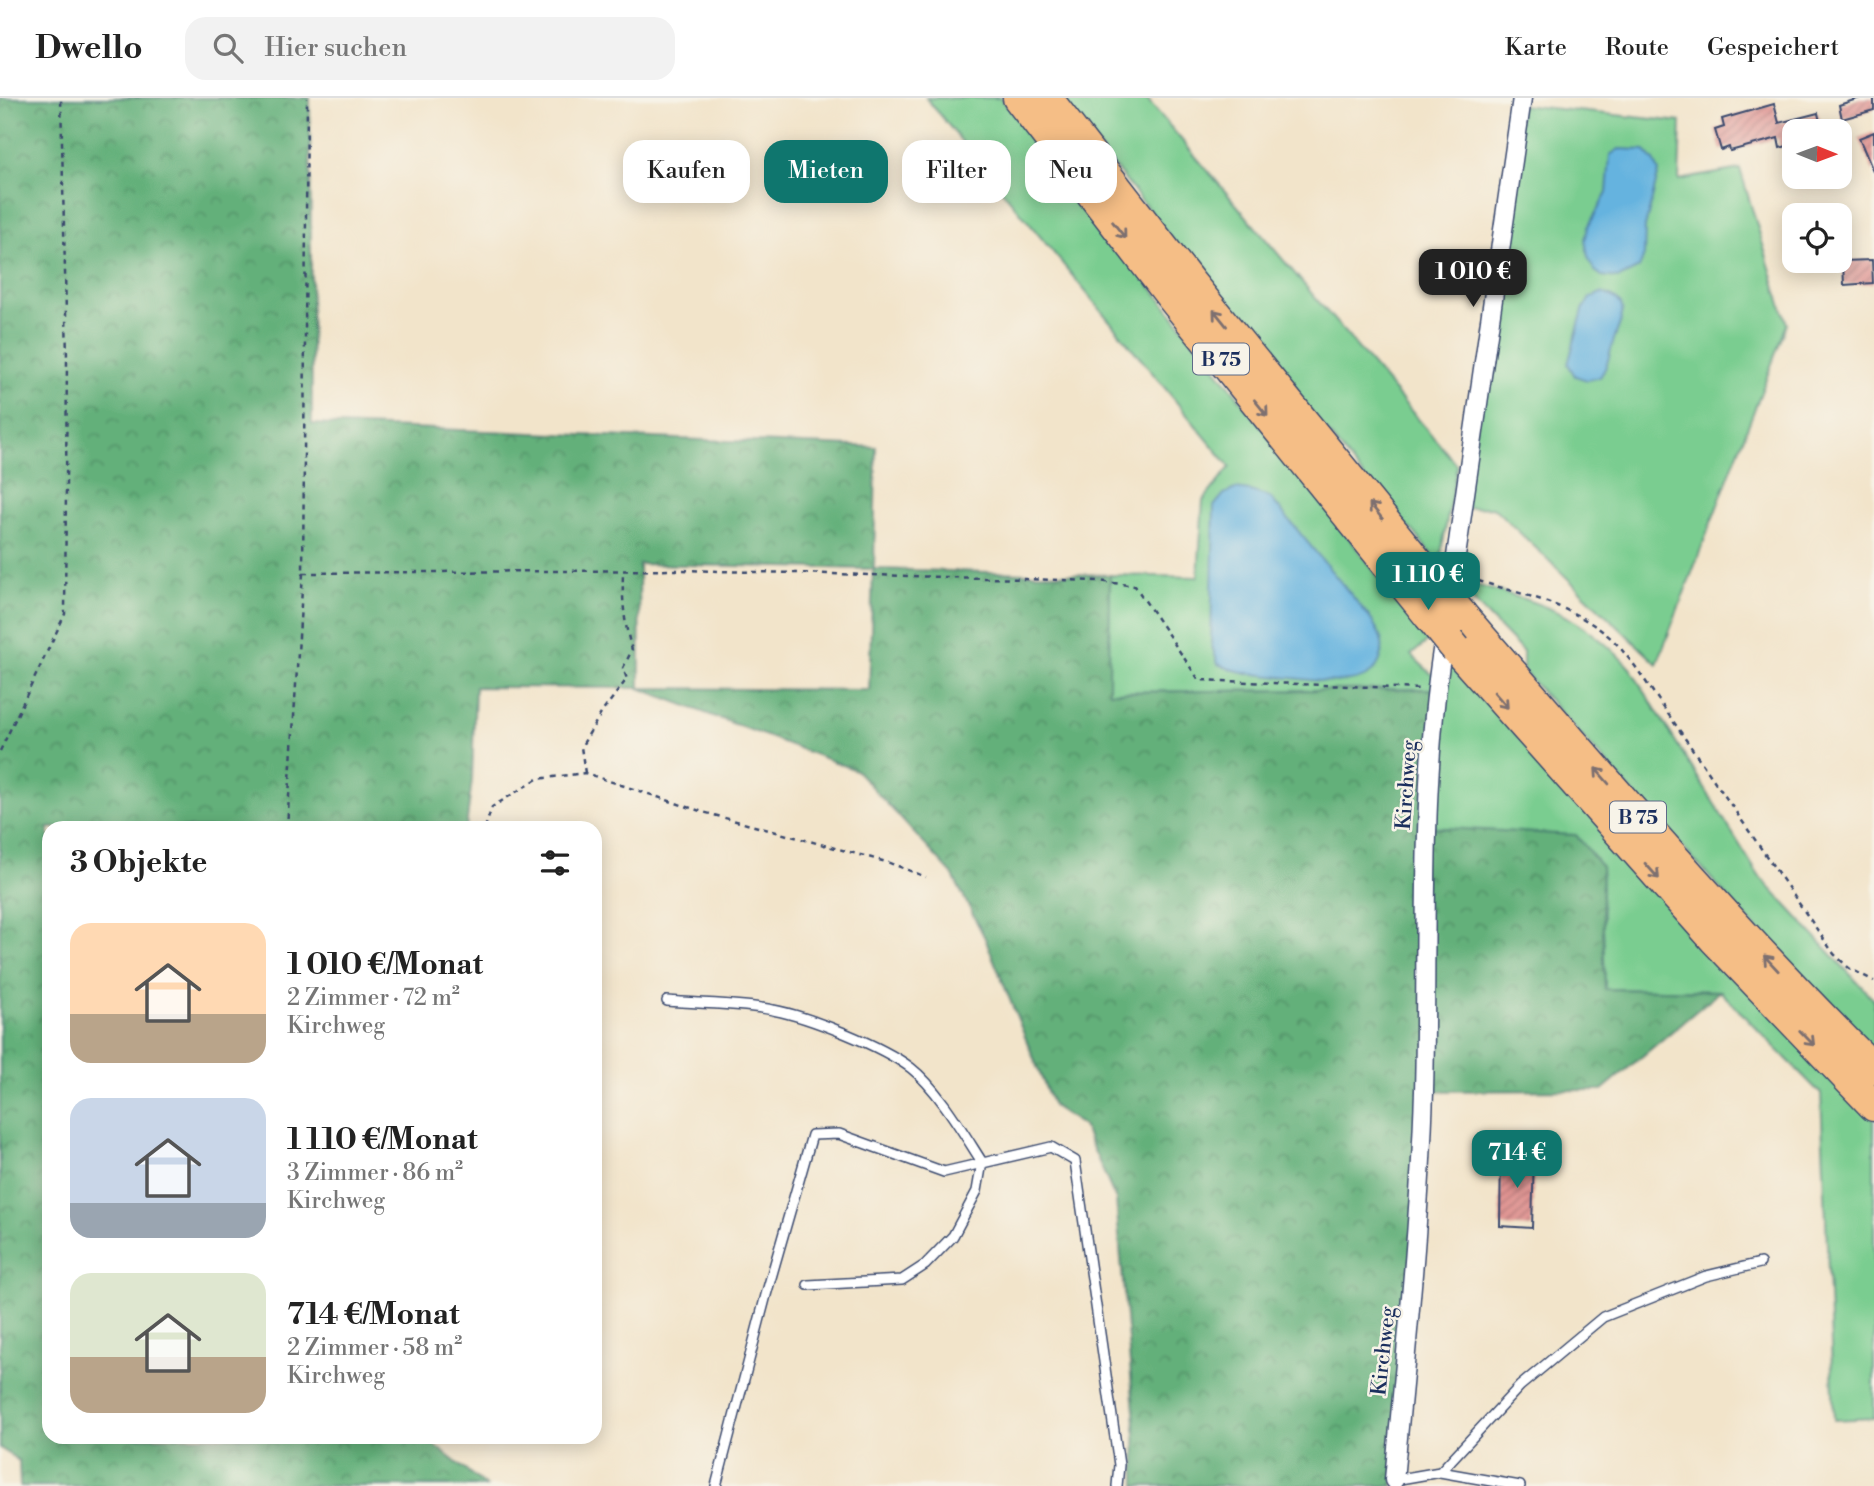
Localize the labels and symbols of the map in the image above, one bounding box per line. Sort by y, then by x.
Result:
north arrow [1782,119,1852,189]
one-way arrow [1112,220,1127,238]
pin: 1 010 € [1408,250,1538,309]
one-way arrow [1212,310,1227,328]
road number: B 75 [1193,344,1249,374]
one-way arrow [1253,398,1268,416]
one-way arrow [1369,503,1384,521]
pin: 1 110 € [1363,552,1493,612]
one-way arrow [1493,691,1509,709]
street label: Kirchweg [1391,739,1423,831]
one-way arrow [1594,767,1610,785]
road number: B 75 [1610,802,1666,832]
one-way arrow [1643,862,1660,879]
one-way arrow [1763,954,1779,972]
one-way arrow [1799,1029,1816,1046]
pin: 714 € [1468,1130,1566,1190]
street label: Kirchweg [1366,1305,1402,1397]

